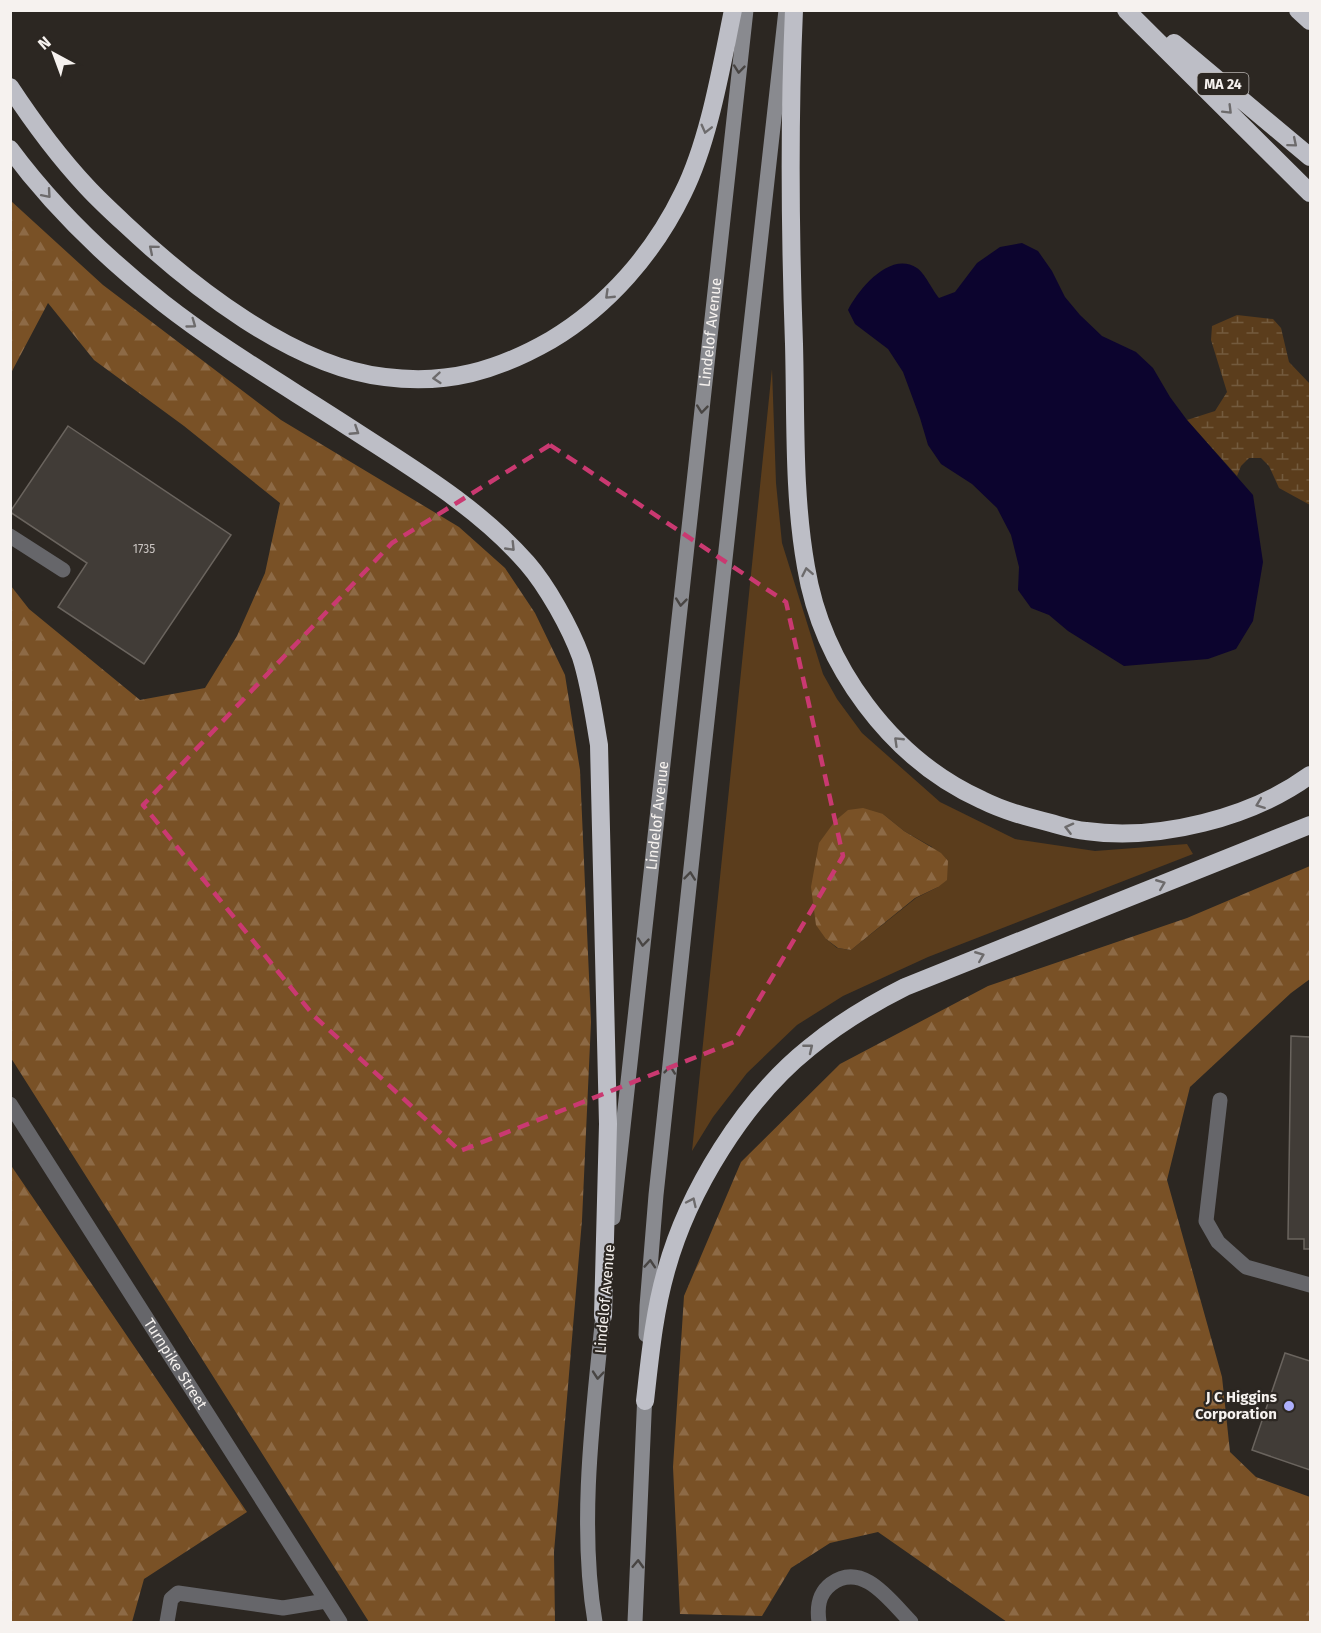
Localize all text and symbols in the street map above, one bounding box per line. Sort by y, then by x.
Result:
north arrow [24,24,84,84]
text: N [34,32,55,54]
one-way arrow [733,64,746,73]
road number: MA 24 [1198,73,1248,95]
one-way arrow [1221,104,1232,114]
one-way arrow [701,124,714,134]
one-way arrow [1286,136,1297,147]
one-way arrow [40,187,51,198]
one-way arrow [149,245,160,256]
street label: Lindelof Avenue [696,277,725,388]
one-way arrow [606,288,617,299]
one-way arrow [186,317,197,328]
one-way arrow [433,371,442,384]
one-way arrow [696,404,709,413]
one-way arrow [348,424,359,435]
one-way arrow [504,539,515,550]
house number: 1735 [133,542,155,556]
one-way arrow [801,568,814,578]
one-way arrow [675,598,687,607]
one-way arrow [894,738,905,749]
street label: Lindelof Avenue [642,760,672,871]
one-way arrow [1255,797,1266,809]
one-way arrow [1065,822,1075,835]
one-way arrow [683,872,696,881]
one-way arrow [1155,879,1166,891]
one-way arrow [637,938,650,947]
one-way arrow [974,951,985,963]
one-way arrow [803,1044,814,1055]
one-way arrow [663,1066,675,1075]
one-way arrow [685,1198,697,1209]
street label: Lindelof Avenue [591,1244,619,1354]
one-way arrow [643,1260,656,1269]
street label: Turnpike Street [140,1315,211,1413]
one-way arrow [592,1370,605,1379]
place label: J C Higgins Corporation [1195,1388,1277,1423]
marker: J C Higgins Corporation [1282,1399,1296,1413]
one-way arrow [632,1560,644,1569]

